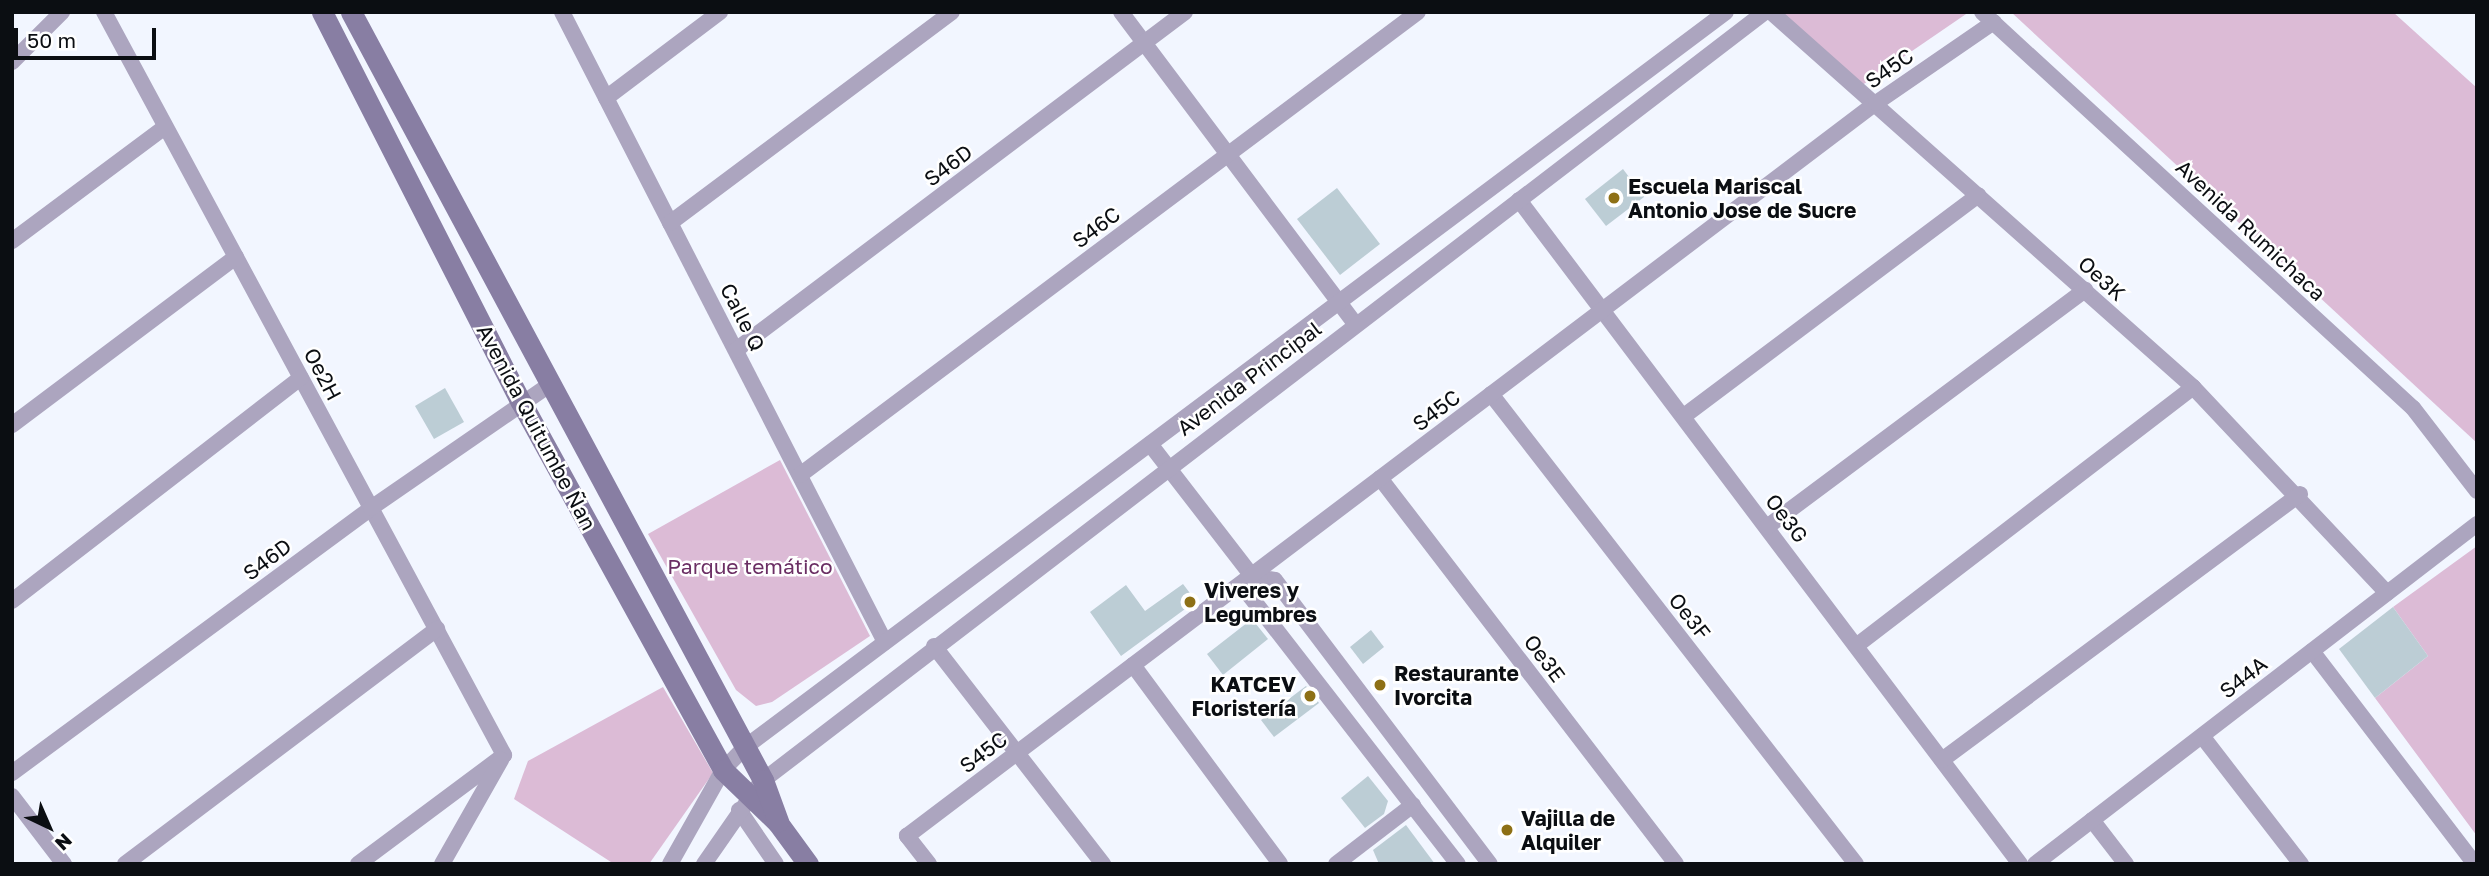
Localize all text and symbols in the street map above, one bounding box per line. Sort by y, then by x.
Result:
scale bar [18,14,159,58]
text: 50 m [27,27,76,53]
street label: S45C [1860,43,1918,93]
street label: S46D [919,139,977,191]
street label: Avenida Rumichaca [2171,154,2331,306]
place label: Escuela Mariscal Antonio Jose de Sucre [1628,173,1856,223]
marker: Escuela Mariscal Antonio Jose de Sucre [1606,190,1622,206]
street label: S46C [1067,201,1125,253]
street label: Oe3K [2073,250,2131,306]
street label: Calle Q [715,279,771,355]
street label: Avenida Principal [1172,316,1326,440]
street label: Avenida Quitumbe Ñan [472,320,602,534]
street label: Oe2H [299,343,347,405]
street label: S45C [1407,384,1465,436]
street label: Oe3G [1760,489,1814,547]
street label: S46D [238,533,296,585]
park label: Parque temático [667,553,833,579]
place label: Viveres y Legumbres [1204,577,1317,627]
street label: Oe3F [1664,588,1716,644]
marker: Viveres y Legumbres [1182,594,1198,610]
street label: Oe3E [1519,629,1571,687]
street label: S44A [2214,651,2272,703]
place label: Restaurante Ivorcita [1394,660,1519,710]
place label: KATCEV Floristería [1191,671,1296,721]
marker: Restaurante Ivorcita [1372,677,1388,693]
marker: KATCEV Floristería [1302,688,1318,704]
street label: S45C [954,726,1012,778]
north arrow [14,792,84,862]
place label: Vajilla de Alquiler [1521,805,1615,855]
marker: Vajilla de Alquiler [1499,822,1515,838]
text: N [51,829,77,856]

